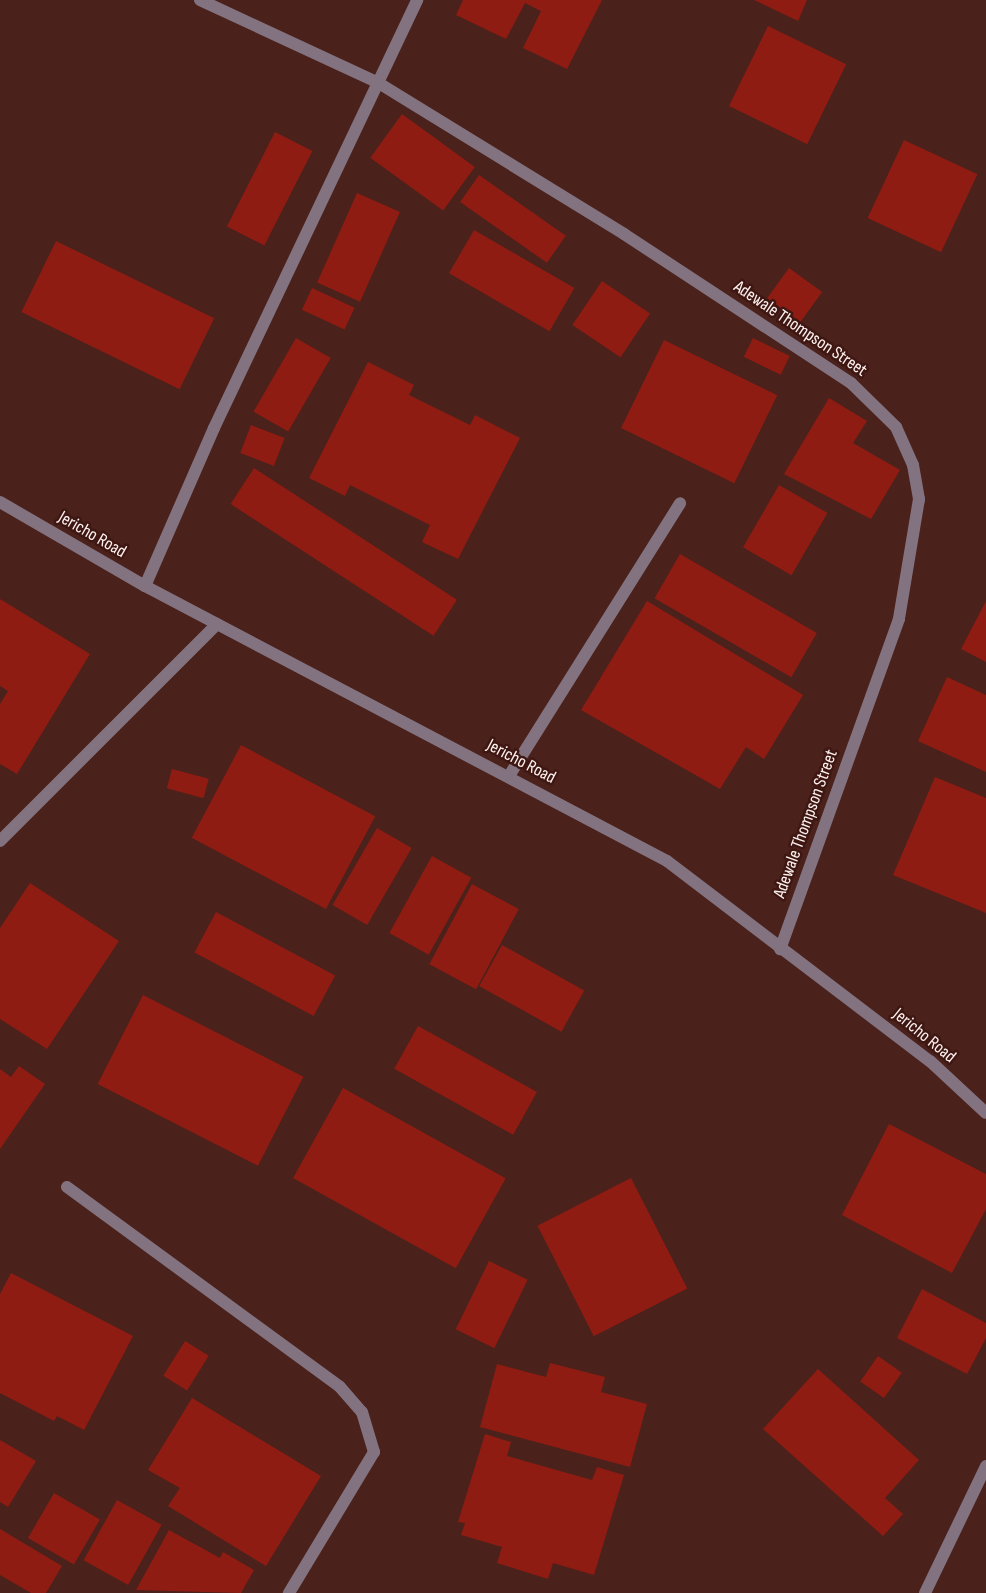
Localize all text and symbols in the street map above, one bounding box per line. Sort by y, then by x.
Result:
street label: Adewale Thompson Street [729,276,871,382]
street label: Jericho Road [54,507,130,563]
street label: Jericho Road [483,735,559,789]
street label: Adewale Thompson Street [769,747,843,901]
street label: Jericho Road [888,1004,960,1068]

